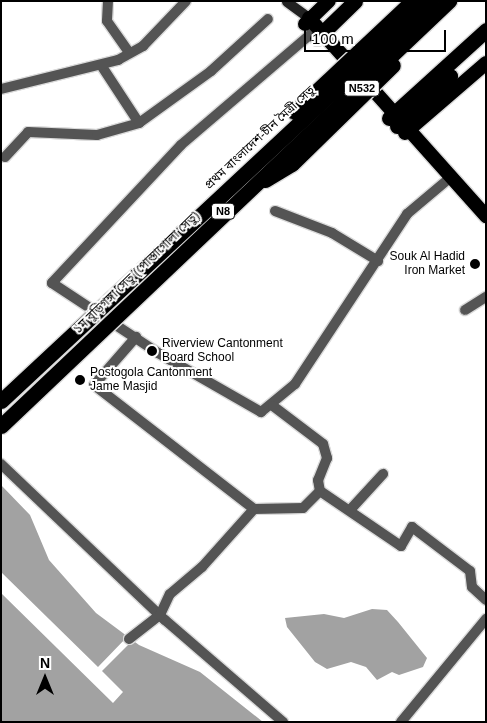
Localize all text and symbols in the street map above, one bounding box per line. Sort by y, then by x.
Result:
scale bar [307,20,450,52]
text: 100 m [312,30,354,47]
road number: N532 [343,80,381,96]
street label: প্রথম বাংলাদেশ-চীন মৈত্রী সেতু [202,83,318,193]
road number: N8 [210,202,236,220]
street label: ১ম বুড়িগঙ্গা সেতু (পোস্তাগোলা সেতু) [71,209,203,337]
place label: Souk Al Hadid Iron Market [389,250,465,278]
marker: Souk Al Hadid Iron Market [469,258,481,270]
place label: Riverview Cantonment Board School [162,337,283,365]
marker: Riverview Cantonment Board School [146,345,158,357]
place label: Postogola Cantonment Jame Masjid [90,366,212,394]
marker: Postogola Cantonment Jame Masjid [74,374,86,386]
north arrow [20,653,70,703]
text: N [40,655,50,671]

